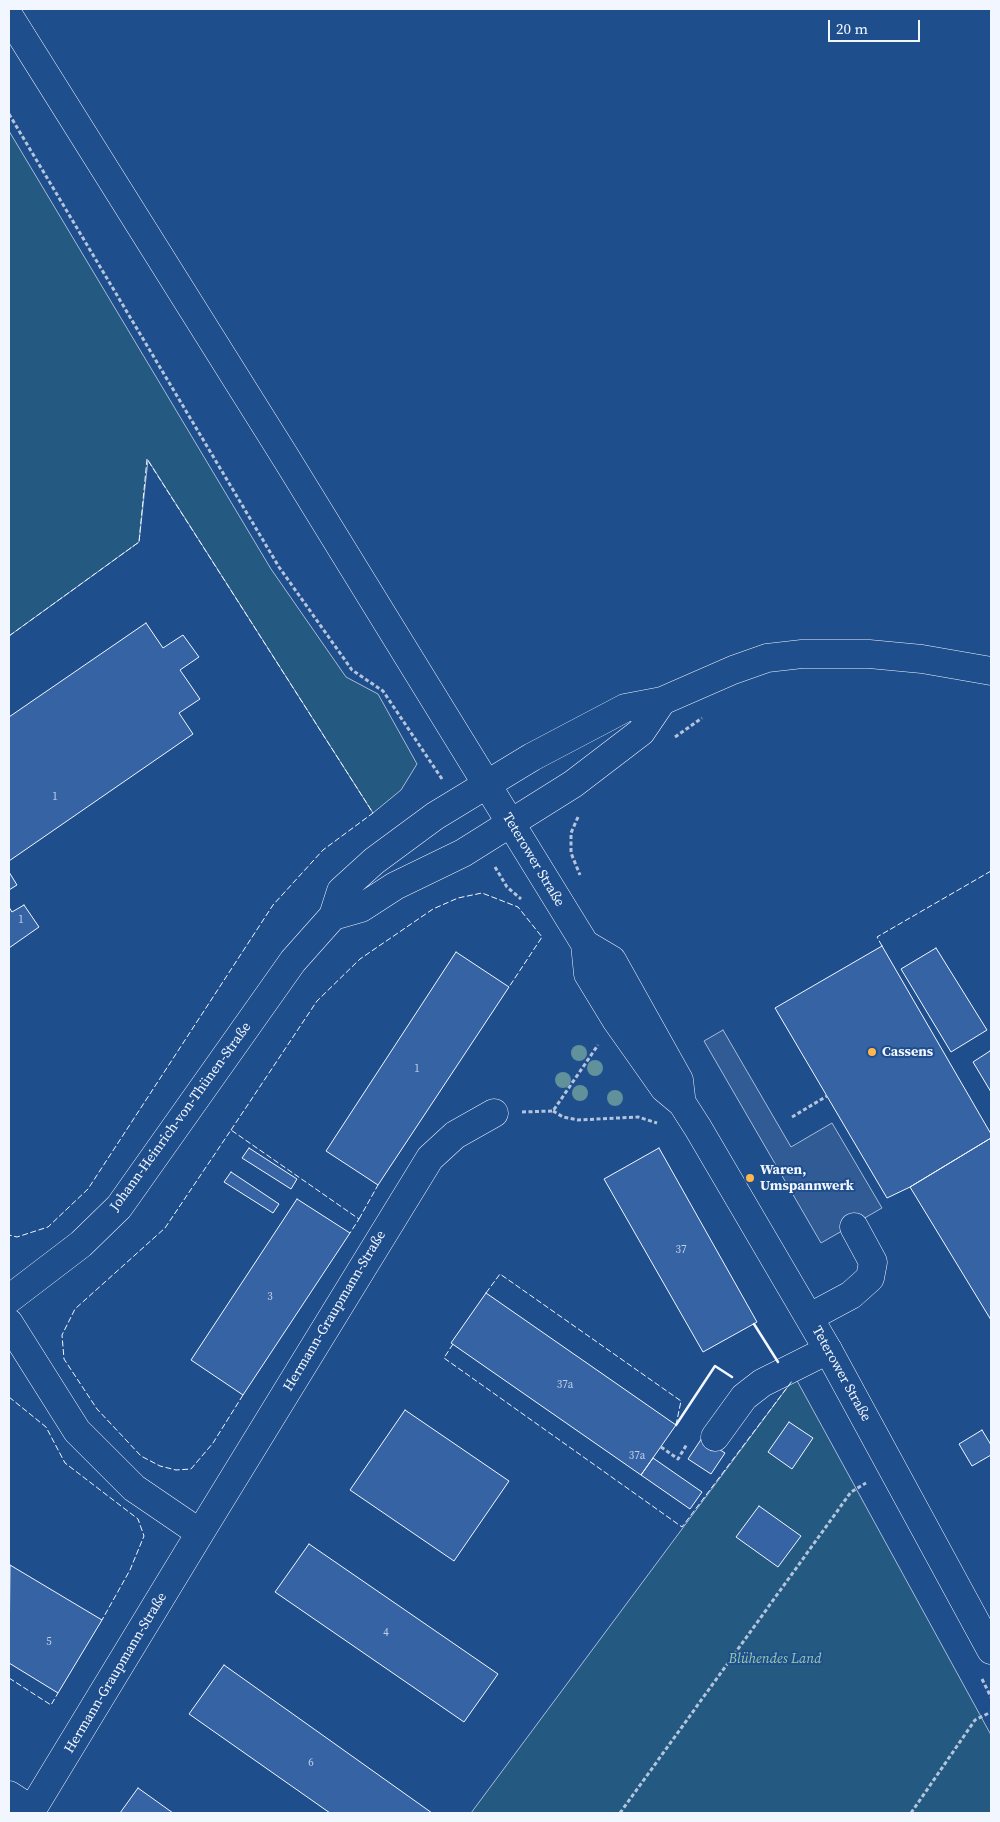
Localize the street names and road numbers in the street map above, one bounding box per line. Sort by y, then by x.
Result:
street label: Teterower Straße [498,810,568,910]
street label: Johann-Heinrich-von-Thünen-Straße [107,1019,255,1215]
street label: Hermann-Graupmann-Straße [280,1228,390,1394]
street label: Teterower Straße [808,1323,874,1425]
street label: Hermann-Graupmann-Straße [61,1590,171,1756]

